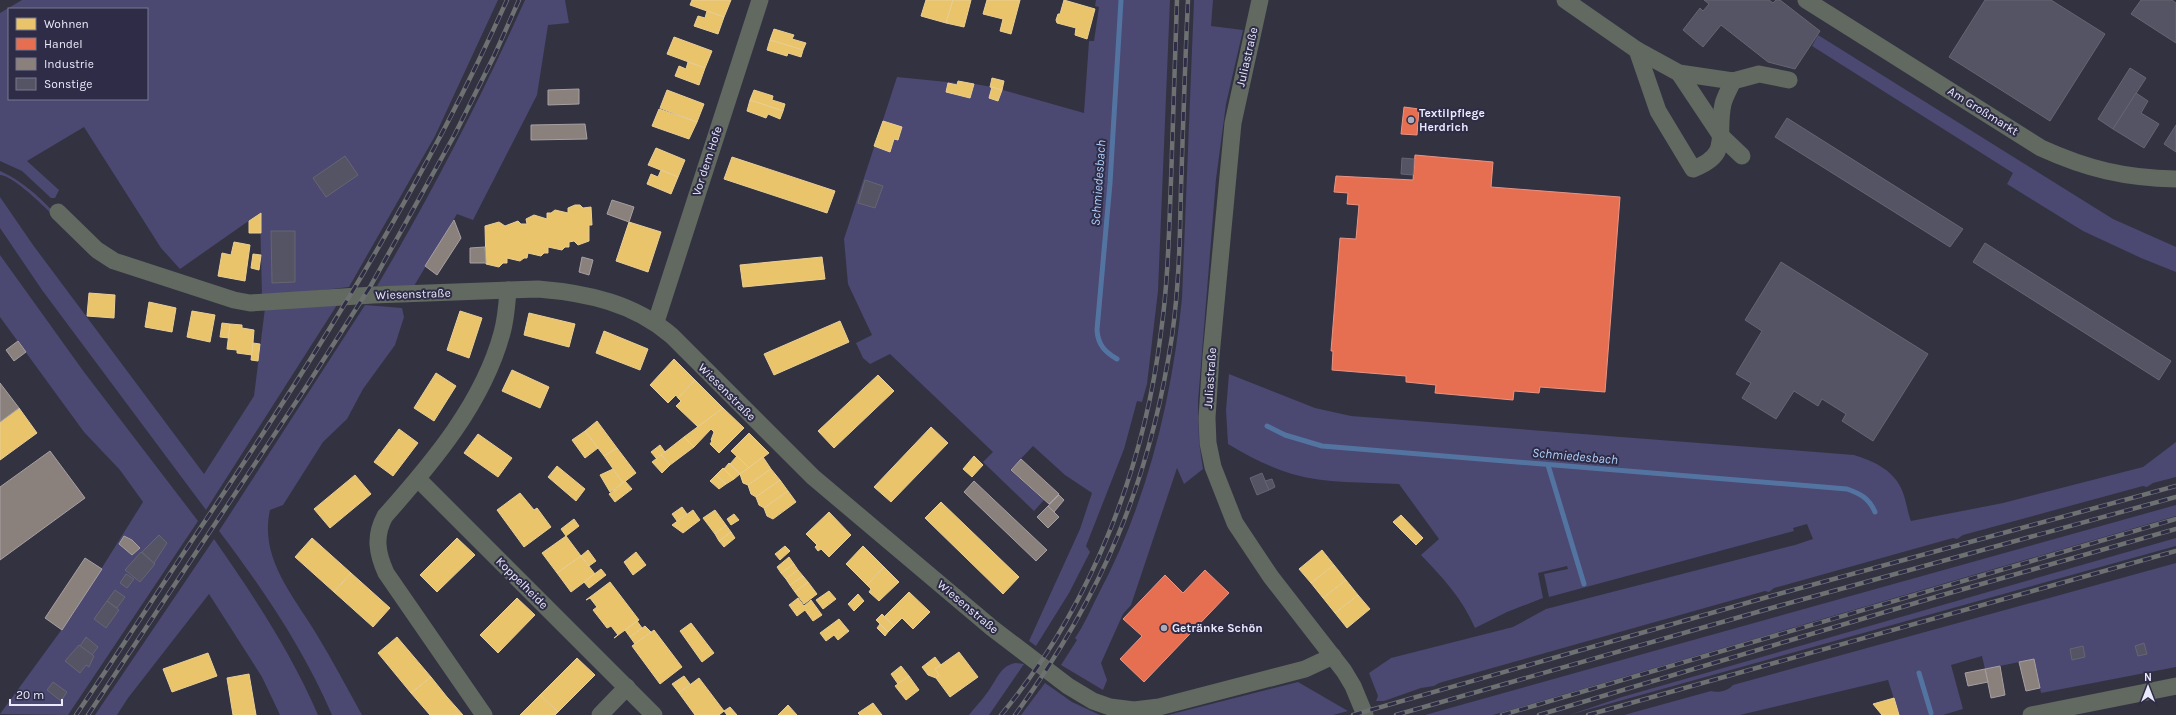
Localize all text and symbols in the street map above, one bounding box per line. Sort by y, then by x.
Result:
legend [8,8,148,100]
text: Wohnen [44,17,89,31]
street label: Juliastraße [1233,26,1261,88]
text: Handel [44,37,83,51]
text: Industrie [44,57,94,71]
text: Sonstige [44,77,92,91]
street label: Am Großmarkt [1945,84,2021,138]
place label: Textilpflege Herdrich [1419,106,1485,134]
marker: Textilpflege Herdrich [1406,115,1416,125]
street label: Vor dem Hofe [689,124,725,198]
water label: Schmiedesbach [1088,139,1108,227]
street label: Wiesenstraße [375,286,451,302]
street label: Juliastraße [1201,347,1219,409]
street label: Wiesenstraße [695,360,759,424]
water label: Schmiedesbach [1531,445,1619,467]
street label: Koppelheide [493,554,551,612]
street label: Wiesenstraße [935,577,1001,637]
place label: Getränke Schön [1172,621,1263,635]
marker: Getränke Schön [1159,623,1169,633]
north arrow [2128,667,2168,707]
text: N [2144,671,2152,684]
scale bar [10,681,62,707]
text: 20 m [16,688,44,702]

